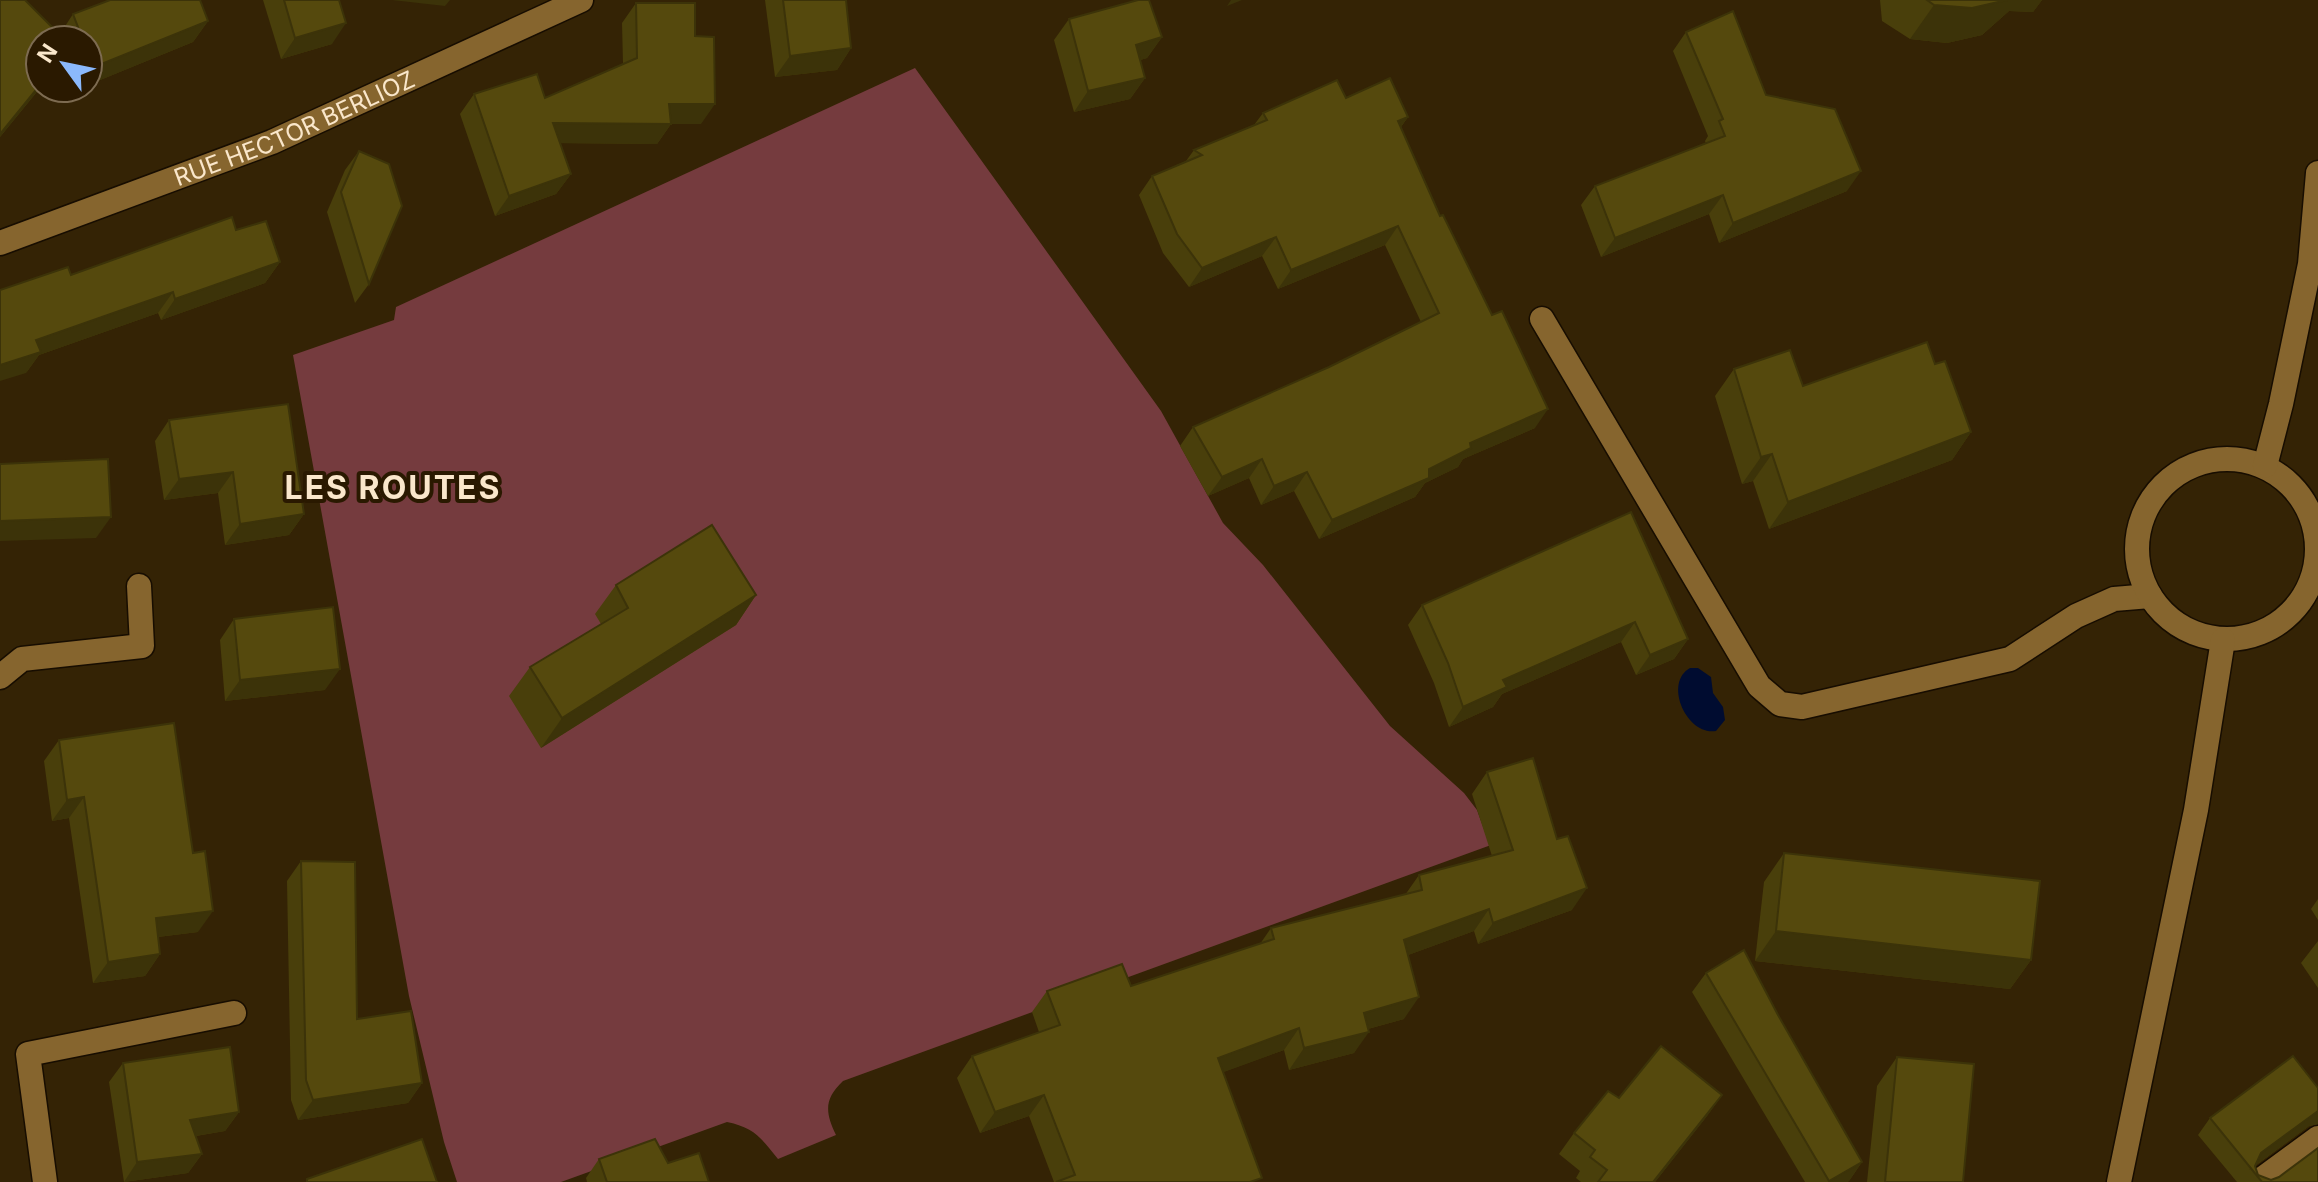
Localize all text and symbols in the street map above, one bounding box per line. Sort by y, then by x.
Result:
north arrow [24,24,104,104]
text: N [32,39,63,67]
street label: RUE HECTOR BERLIOZ [170,64,419,192]
district label: LES ROUTES [285,468,501,507]

